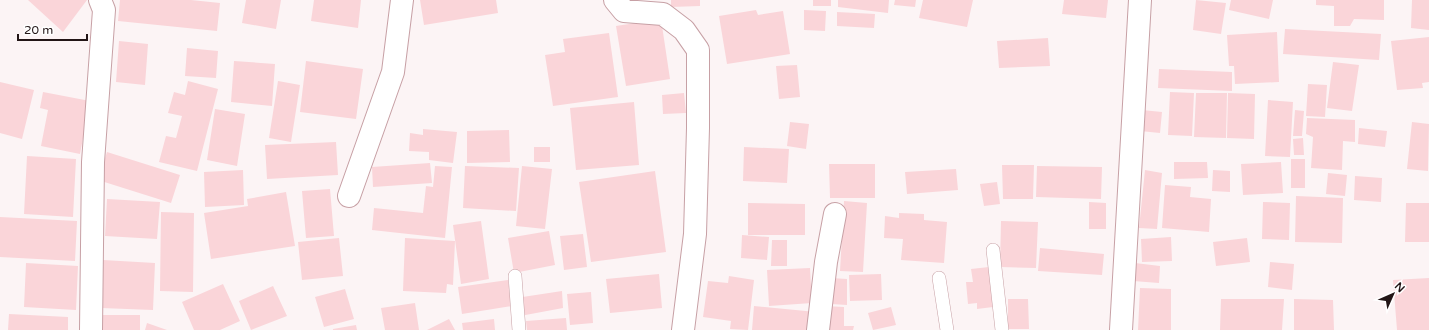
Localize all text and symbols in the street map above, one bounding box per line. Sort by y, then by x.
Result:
scale bar [18,16,87,42]
text: 20 m [24,23,53,37]
north arrow [1373,274,1413,314]
text: N [1392,280,1407,295]

